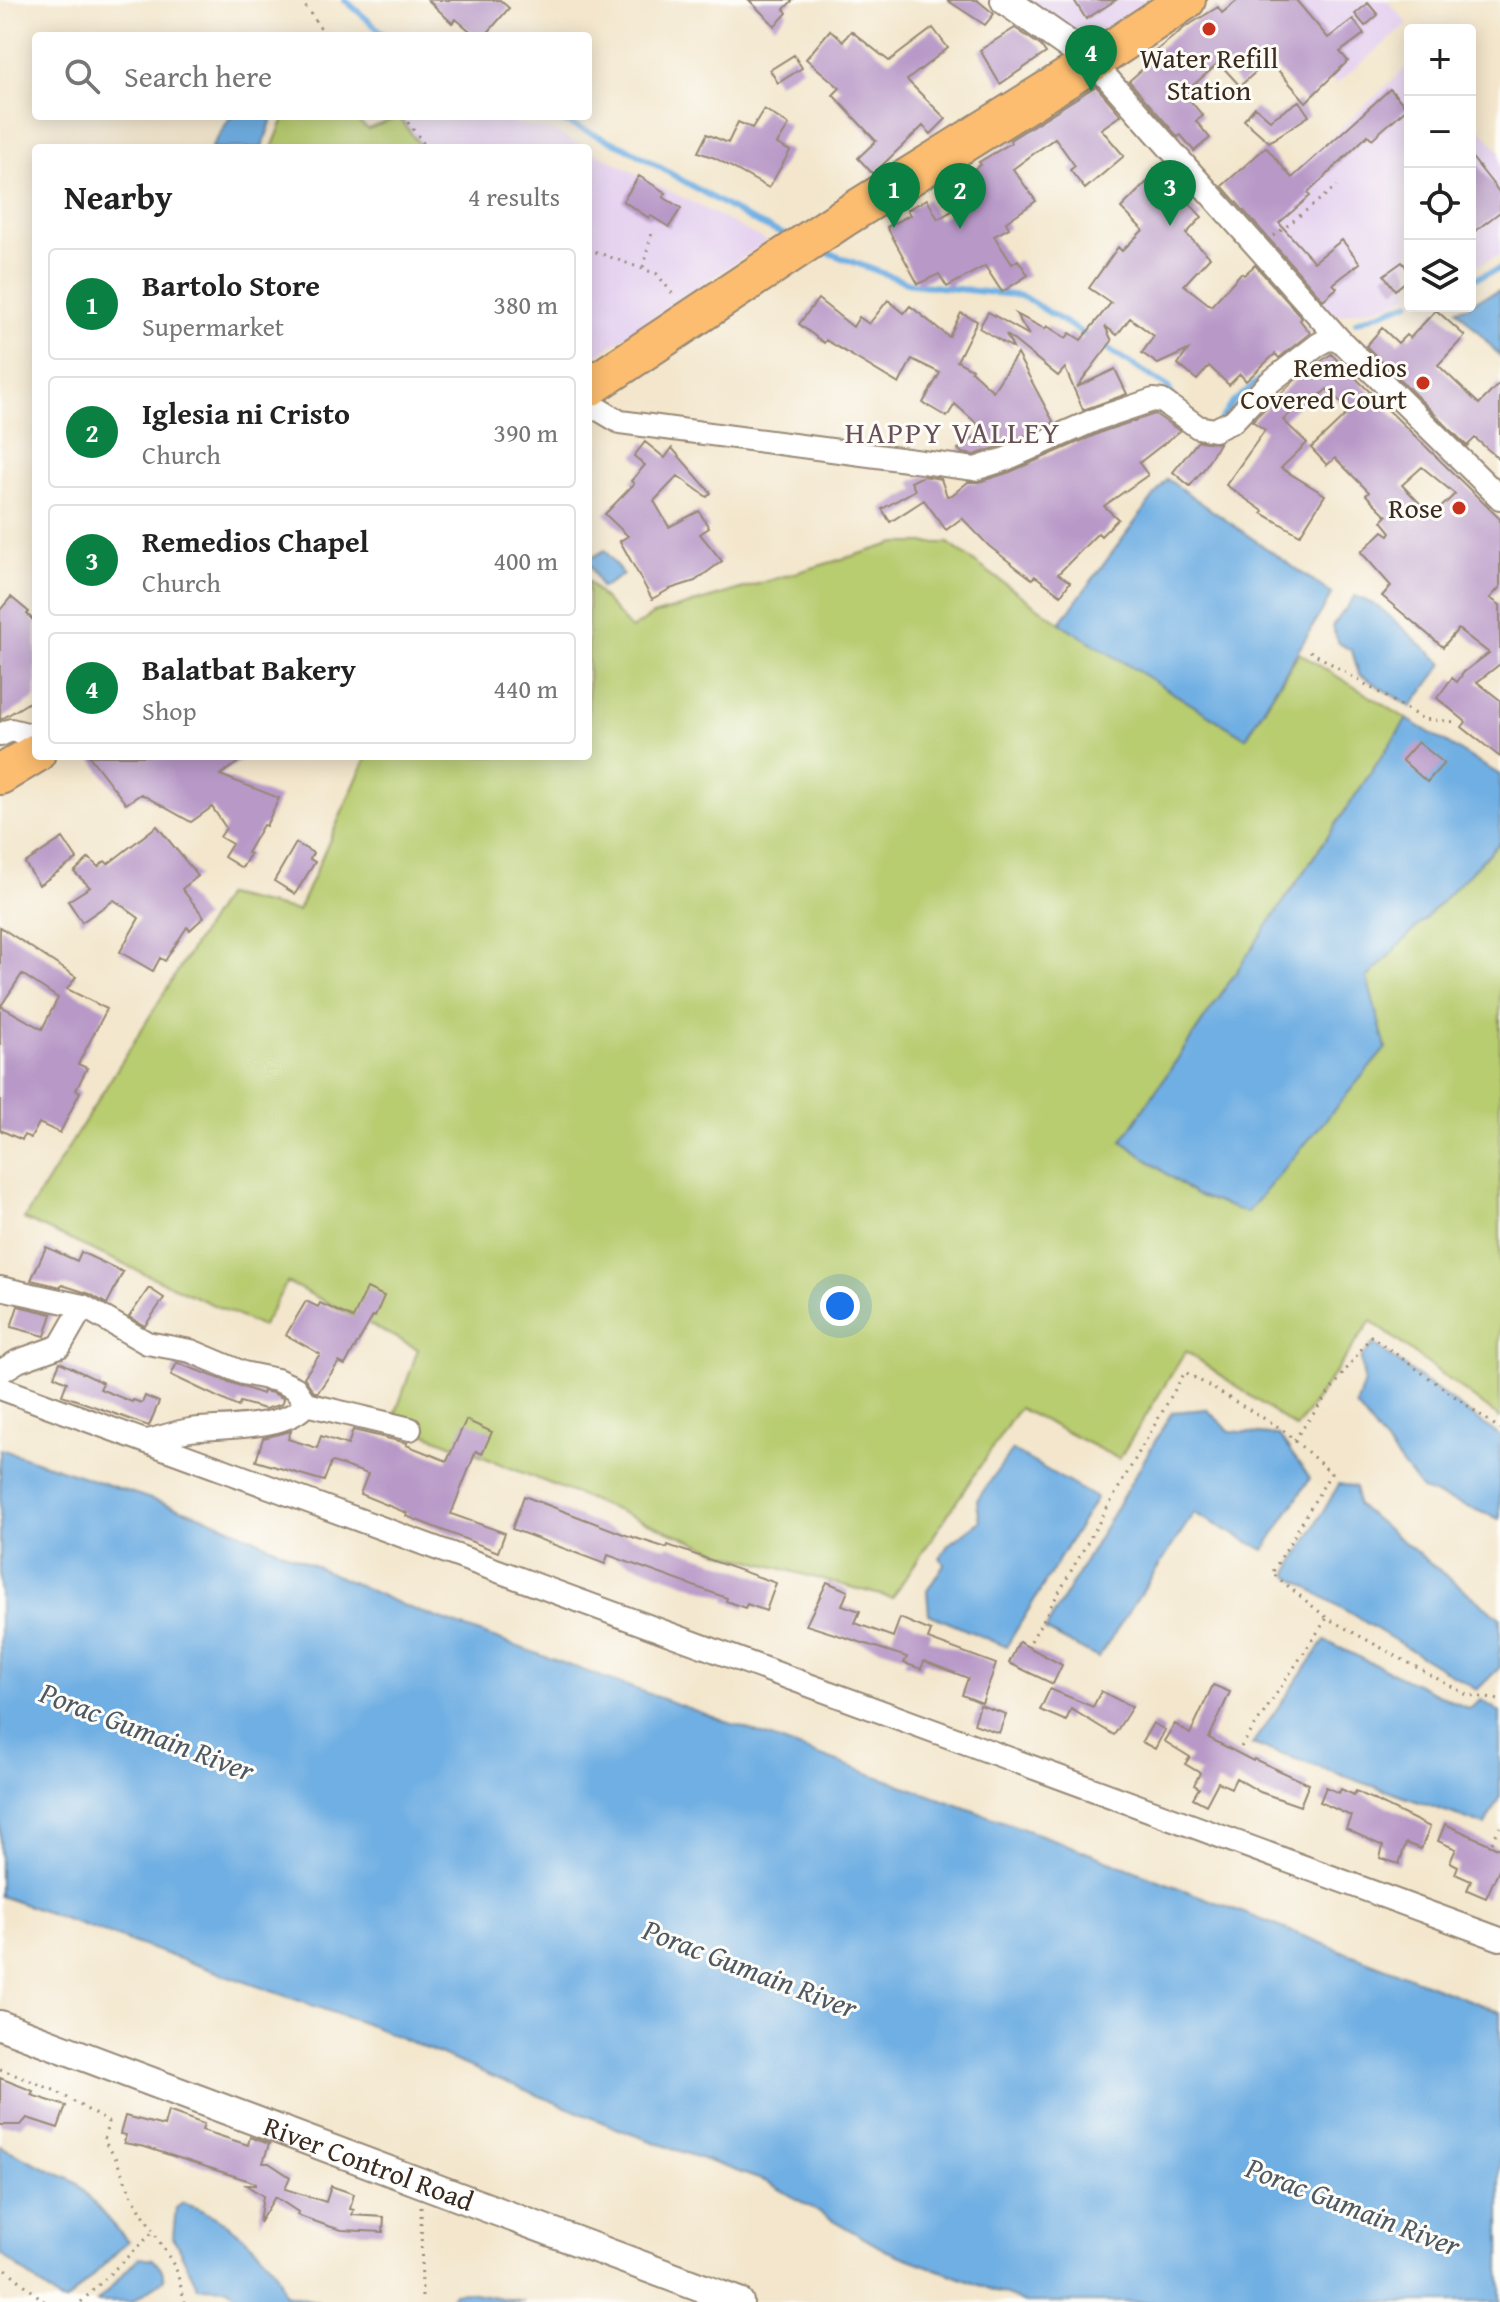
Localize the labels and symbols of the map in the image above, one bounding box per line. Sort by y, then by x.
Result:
marker: Water Refill Station [1200,20,1218,38]
pin: 4 [1065,25,1117,91]
place label: Water Refill Station [1140,37,1278,110]
pin: 3 [1144,160,1196,226]
pin: 1 [868,162,920,228]
pin: 2 [934,163,986,229]
place label: Remedios Covered Court [1240,346,1407,419]
marker: Remedios Covered Court [1414,374,1432,392]
district label: HAPPY VALLEY [845,410,1061,454]
place label: Rose [1388,487,1443,528]
marker: Rose [1450,499,1468,517]
your location [820,1286,860,1326]
water label: Porac Gumain River [33,1670,262,1792]
water label: Porac Gumain River [636,1907,865,2029]
street label: River Control Road [258,2105,480,2221]
water label: Porac Gumain River [1239,2145,1468,2267]

